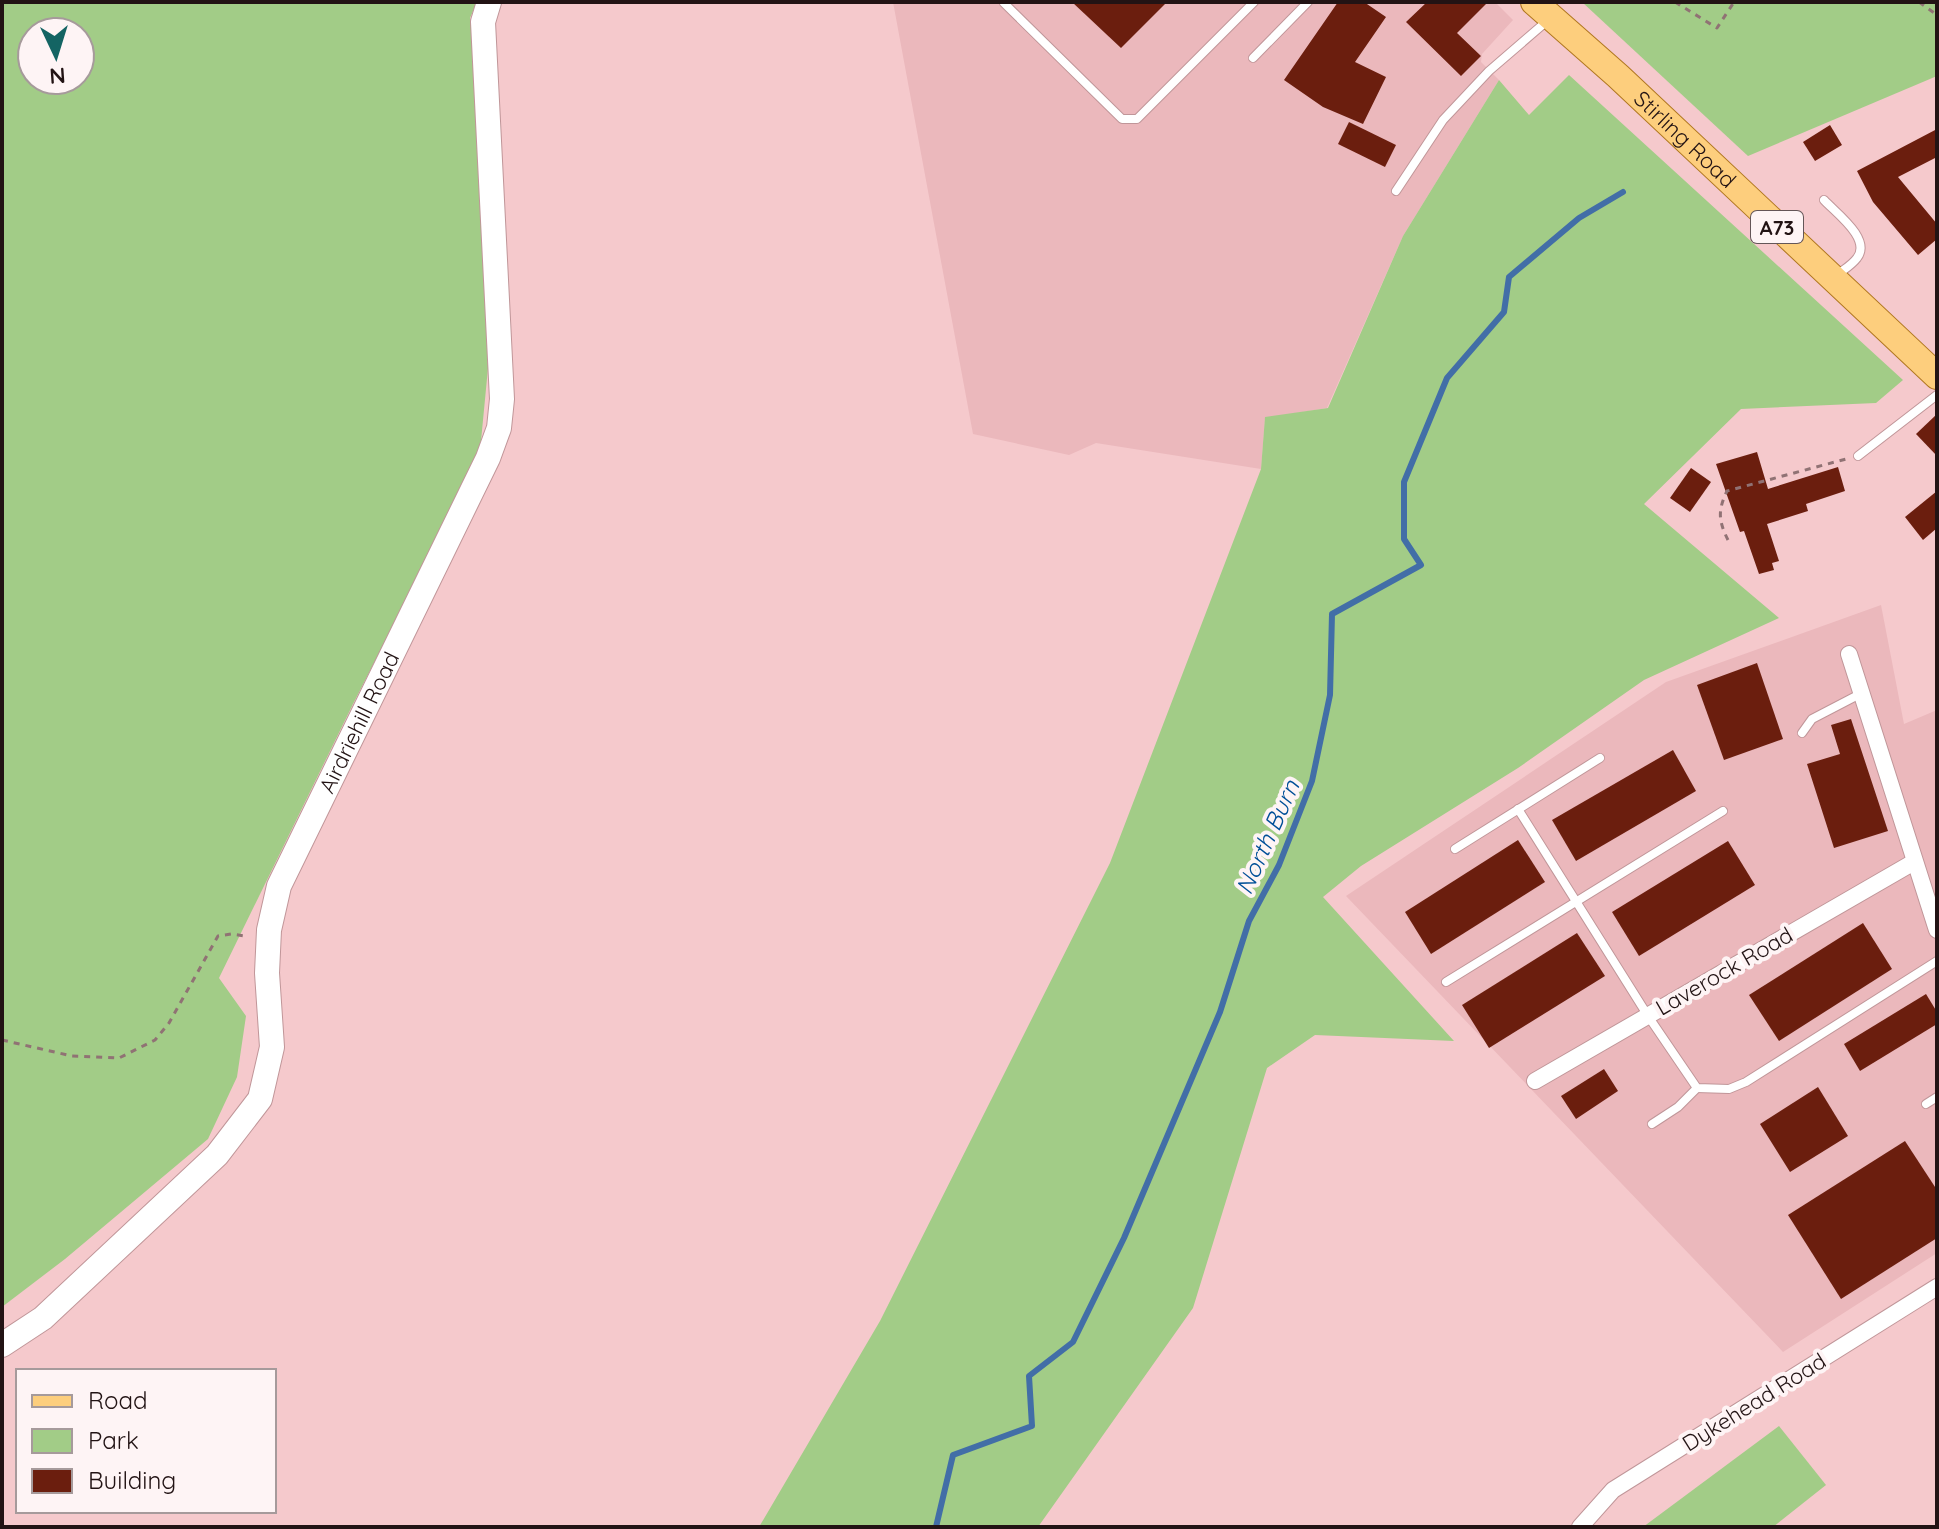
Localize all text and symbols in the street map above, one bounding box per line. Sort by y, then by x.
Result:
north arrow [16,16,96,96]
text: N [48,61,66,90]
street label: Stirling Road [1628,84,1742,194]
road number: A73 [1751,211,1803,243]
street label: Airdriehill Road [313,647,405,798]
water label: North Burn [1229,774,1306,899]
street label: Laverock Road [1650,920,1798,1022]
street label: Dykehead Road [1677,1347,1831,1457]
legend [16,1369,276,1513]
text: Road [88,1385,148,1415]
text: Park [88,1425,139,1455]
text: Building [88,1465,176,1495]

